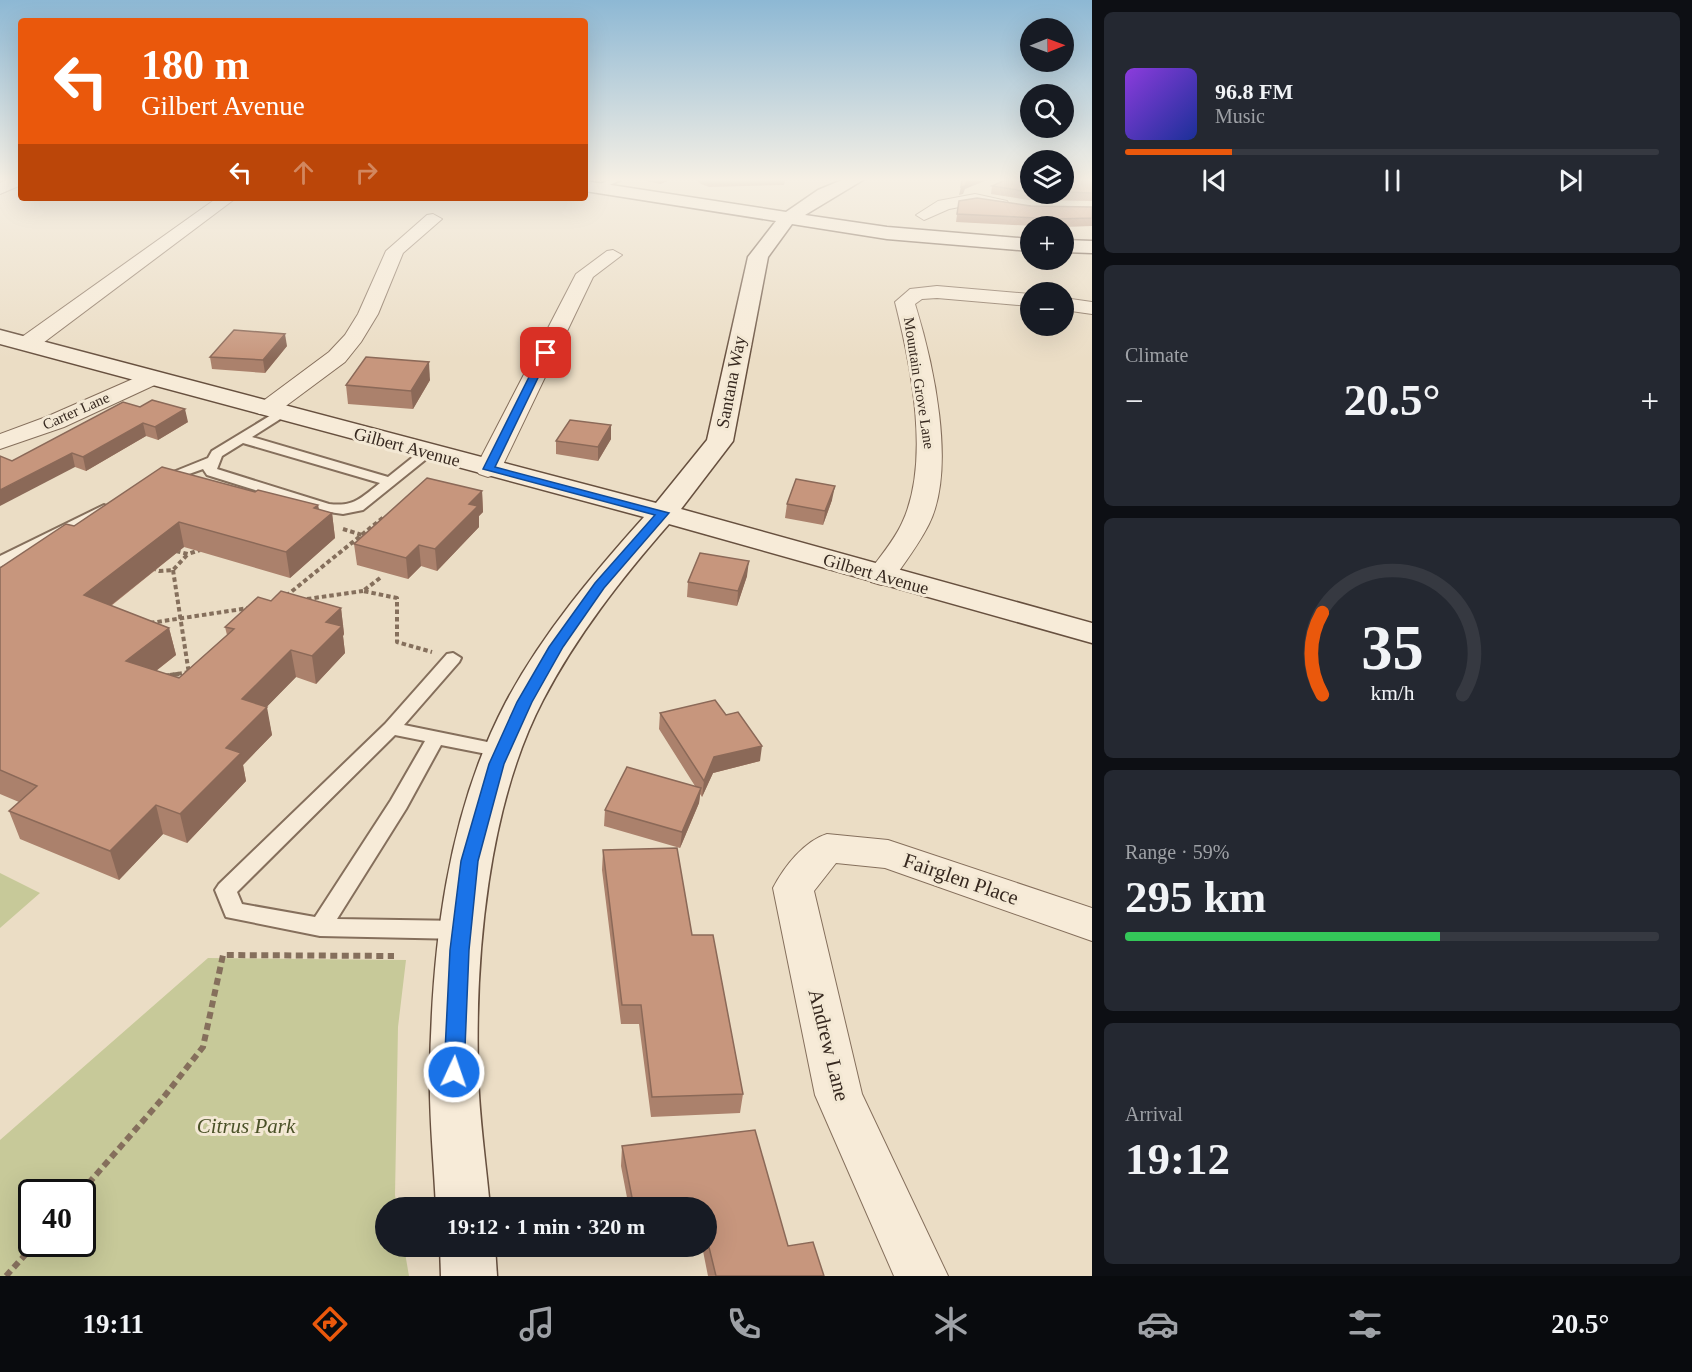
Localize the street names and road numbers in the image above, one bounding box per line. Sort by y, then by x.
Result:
street label: Mountain Grove Lane [901,316,937,450]
street label: Santana Way [712,334,750,430]
street label: Carter Lane [40,389,112,433]
street label: Gilbert Avenue [352,423,462,471]
street label: Gilbert Avenue [821,549,931,599]
street label: Fairglen Place [900,848,1022,910]
street label: Andrew Lane [803,986,855,1104]

